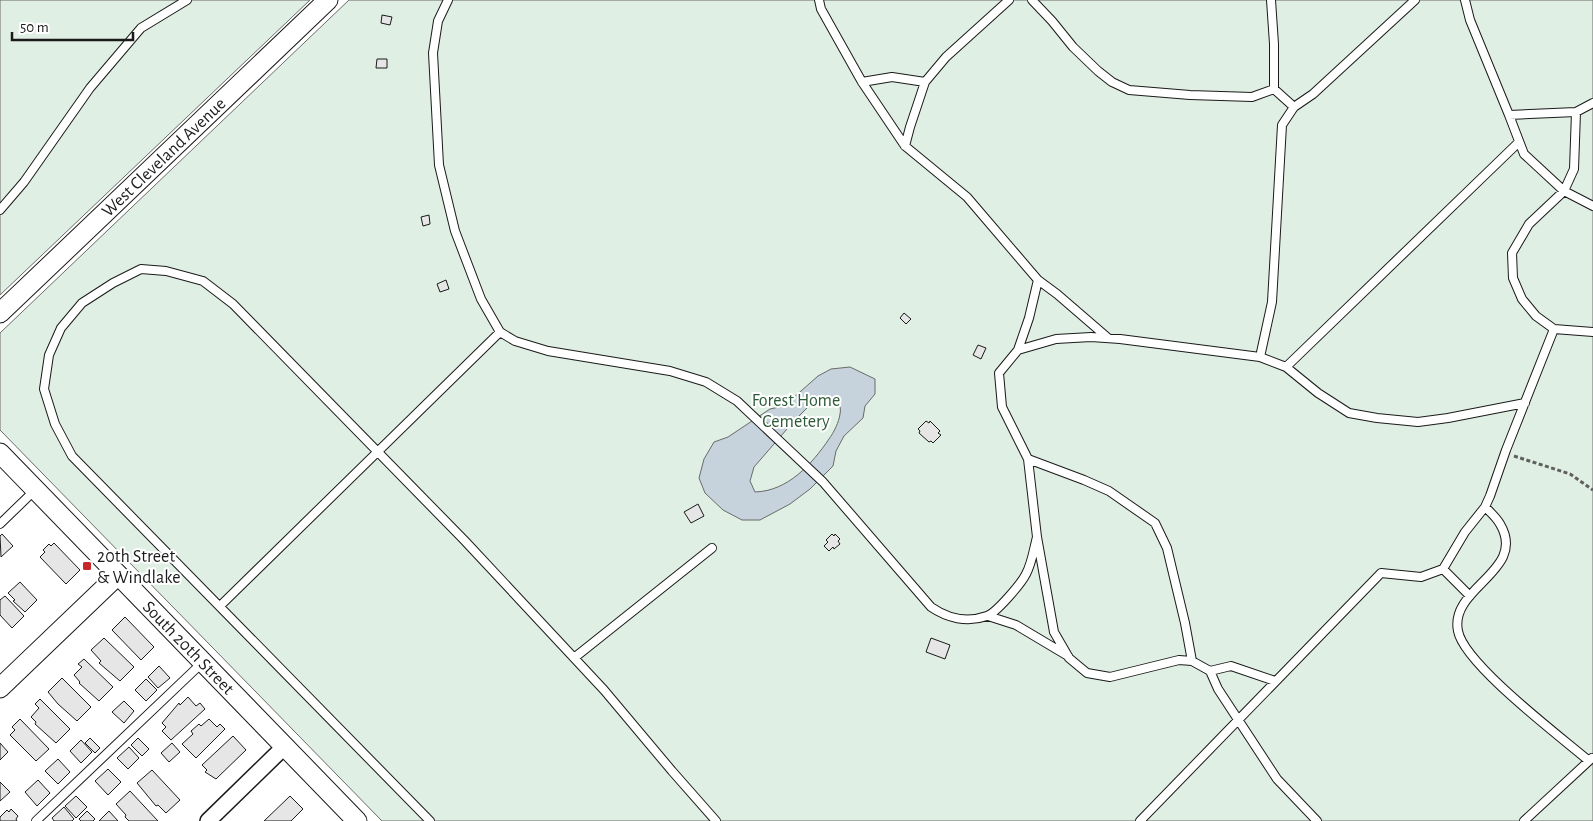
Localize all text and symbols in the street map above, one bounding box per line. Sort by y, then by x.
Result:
scale bar [12,10,134,42]
text: 50 m [20,20,49,35]
street label: West Cleveland Avenue [99,95,230,221]
park label: Forest Home Cemetery [752,392,840,431]
place label: 20th Street & Windlake [97,548,180,587]
marker: 20th Street & Windlake [81,560,93,572]
street label: South 20th Street [139,598,237,699]

